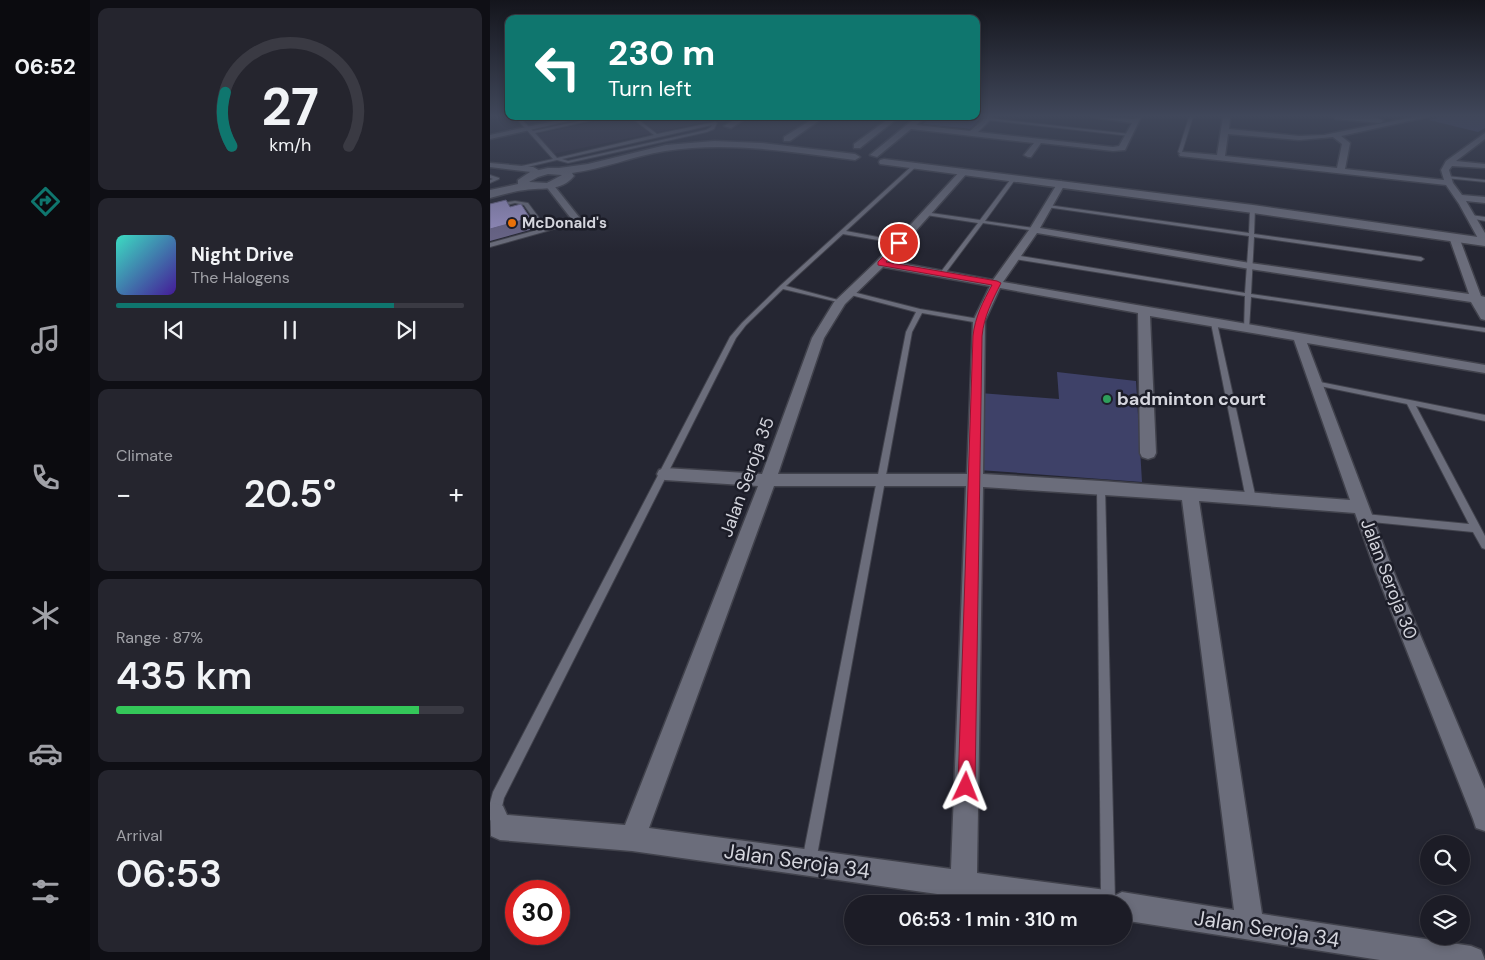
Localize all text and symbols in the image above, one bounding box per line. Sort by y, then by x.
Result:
text: 230 m [608,30,715,76]
icon: left [525,35,590,100]
text: 06:52 [14,52,76,81]
text: 27 [261,73,319,141]
text: Turn left [608,74,692,103]
text: km/h [269,133,311,157]
icon: directions [28,184,63,219]
place label: McDonald's [522,213,607,233]
marker: McDonald's [506,217,518,229]
pin [878,222,920,264]
icon: arrive [885,229,913,257]
text: Night Drive [191,242,294,267]
text: The Halogens [191,267,290,288]
icon: previous [160,316,188,344]
icon: pause [276,316,304,344]
icon: next [392,316,420,344]
icon: music [28,322,63,357]
place label: badminton court [1117,387,1266,411]
marker: badminton court [1101,393,1113,405]
street label: Jalan Seroja 35 [714,414,780,540]
text: Climate [116,445,173,466]
icon: phone [28,460,63,495]
text: 20.5° [244,469,336,519]
text: − [116,476,131,513]
text: + [449,476,464,513]
street label: Jalan Seroja 30 [1355,515,1423,643]
icon: climate [28,598,63,633]
text: Range · 87% [116,627,203,648]
text: 435 km [116,651,252,701]
icon: car [28,736,63,771]
position arrow [939,760,991,812]
text: Arrival [116,825,163,846]
map controls [1420,835,1470,945]
button: search [1420,835,1470,885]
street label: Jalan Seroja 34 [722,837,872,885]
text: 06:53 [116,849,222,899]
icon: filters [28,874,63,909]
speed limit sign: 30 [505,880,570,945]
button: layers [1420,895,1470,945]
street label: Jalan Seroja 34 [1192,904,1342,954]
text: 06:53 · 1 min · 310 m [898,907,1078,932]

